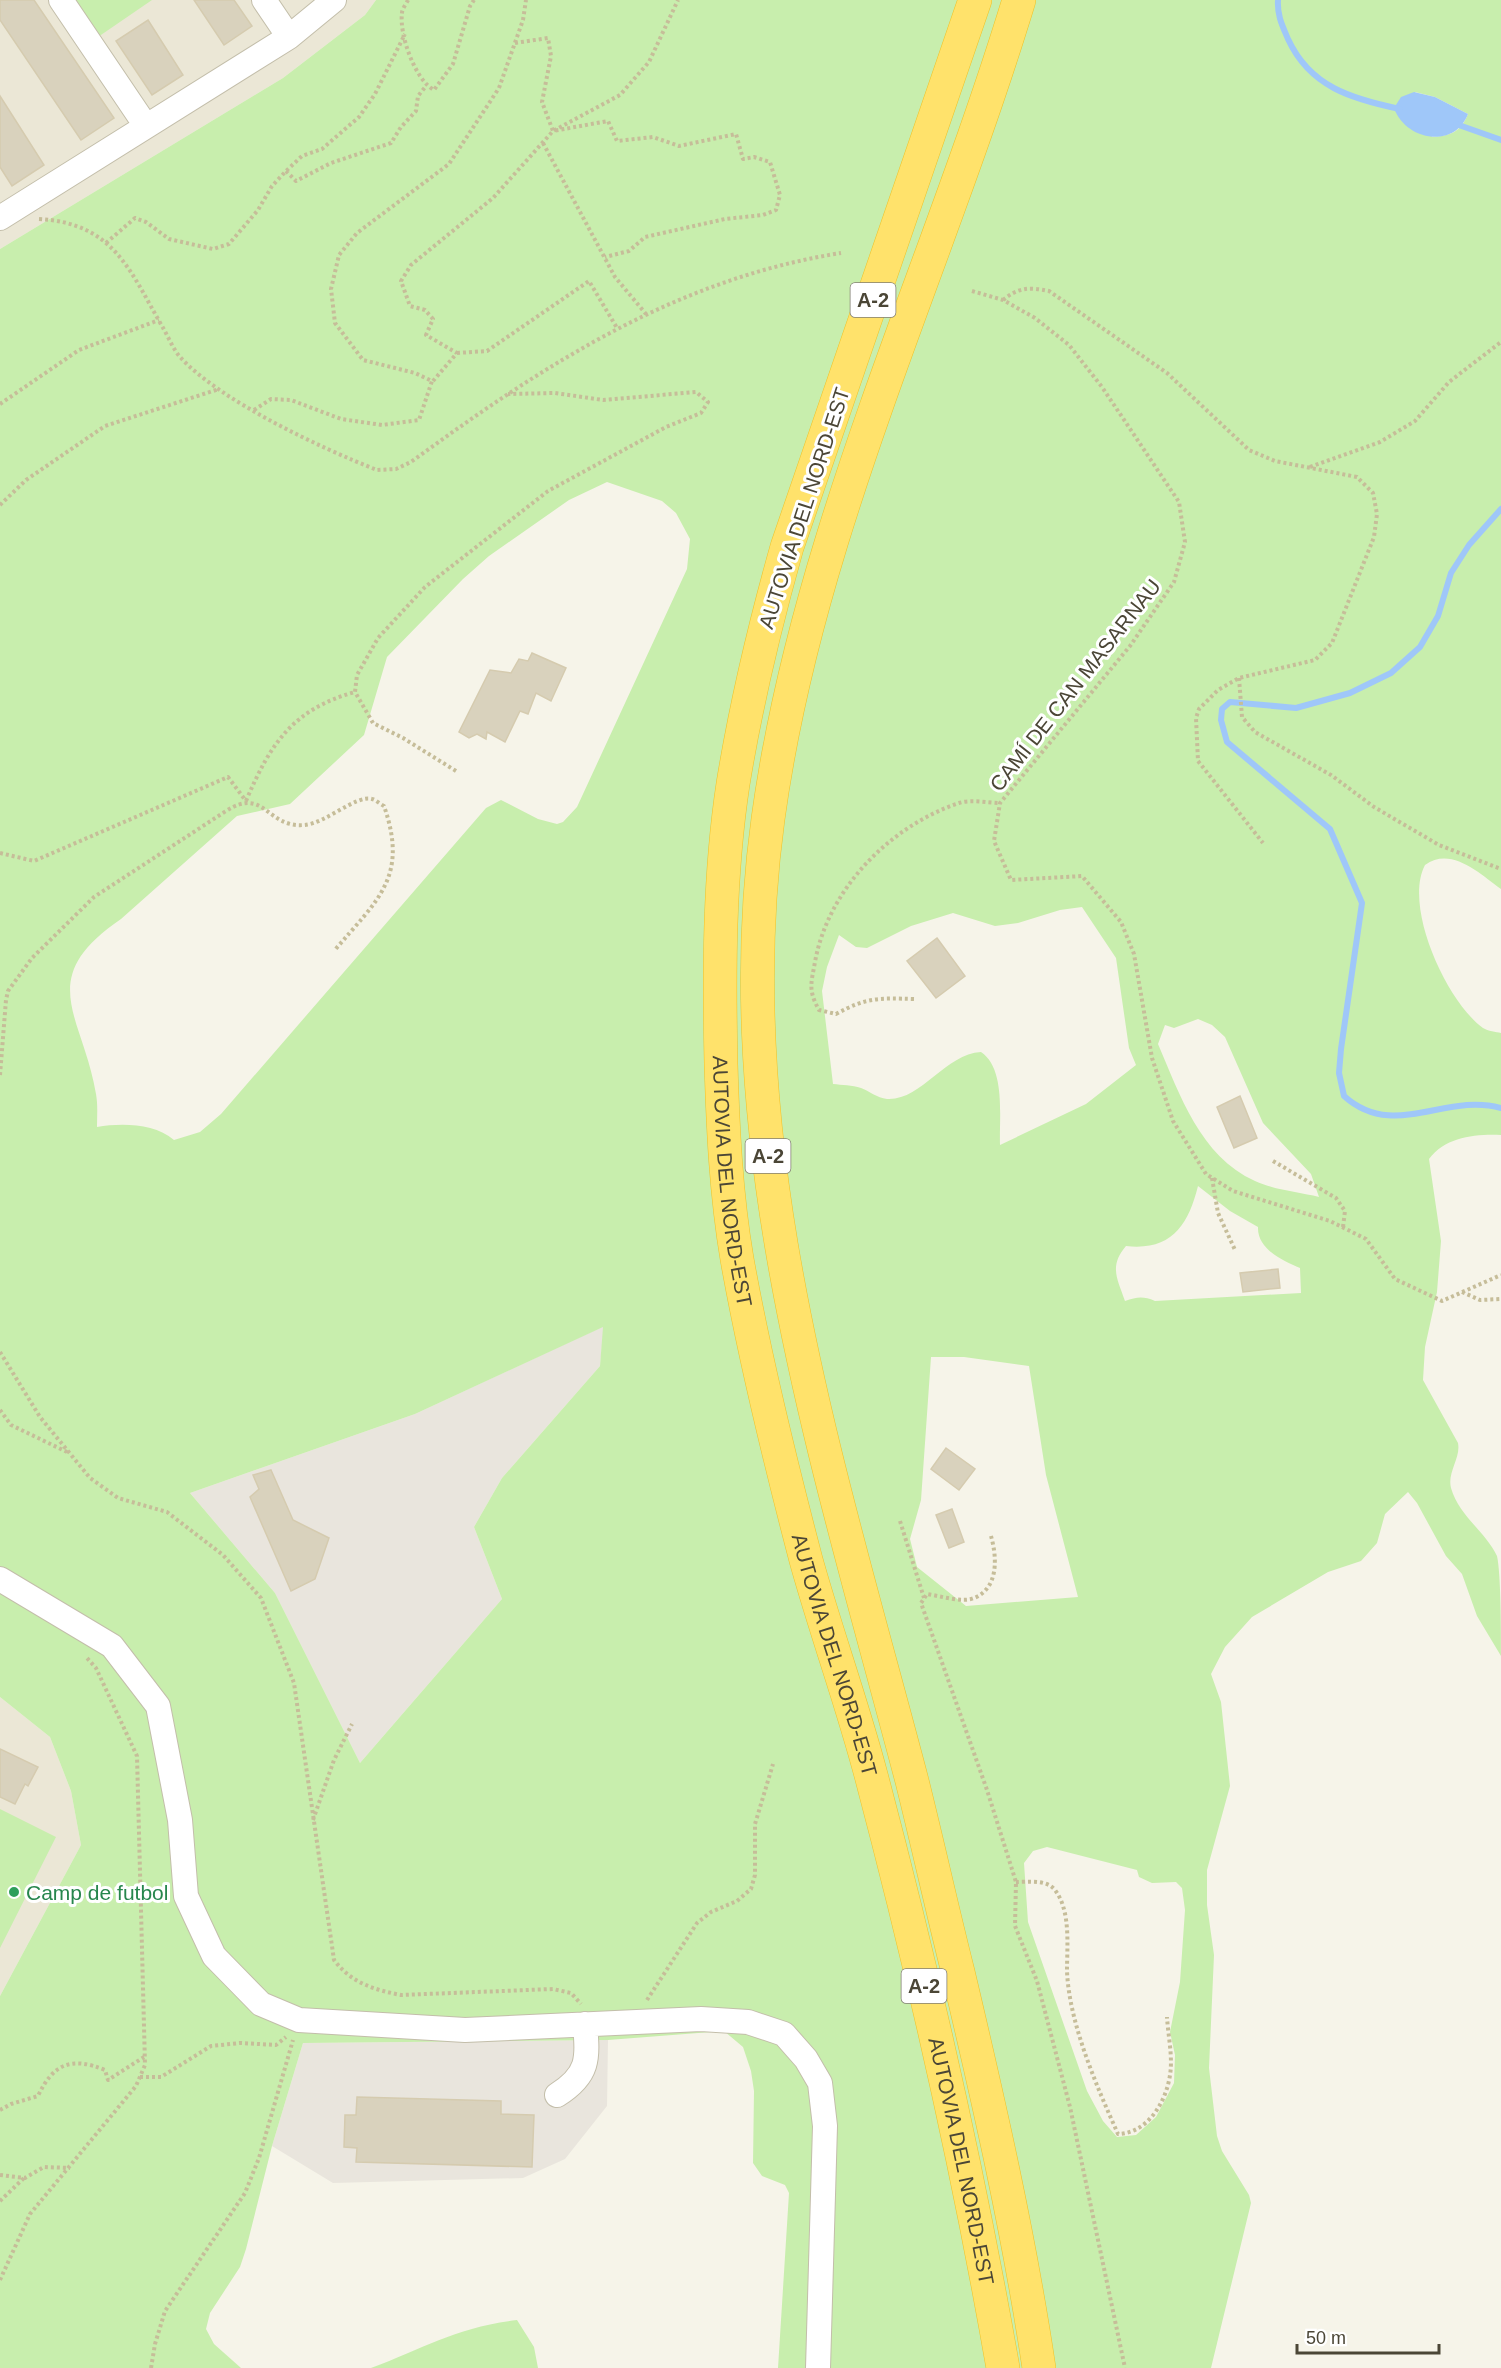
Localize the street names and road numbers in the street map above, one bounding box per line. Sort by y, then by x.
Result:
road number: A-2 [850,283,896,317]
street label: AUTOVIA DEL NORD-EST [754,384,854,631]
street label: CAMÍ DE CAN MASARNAU [985,574,1165,796]
street label: AUTOVIA DEL NORD-EST [709,1055,757,1309]
road number: A-2 [746,1139,790,1173]
street label: AUTOVIA DEL NORD-EST [788,1531,882,1779]
road number: A-2 [902,1969,946,2003]
street label: AUTOVIA DEL NORD-EST [925,2035,999,2287]

